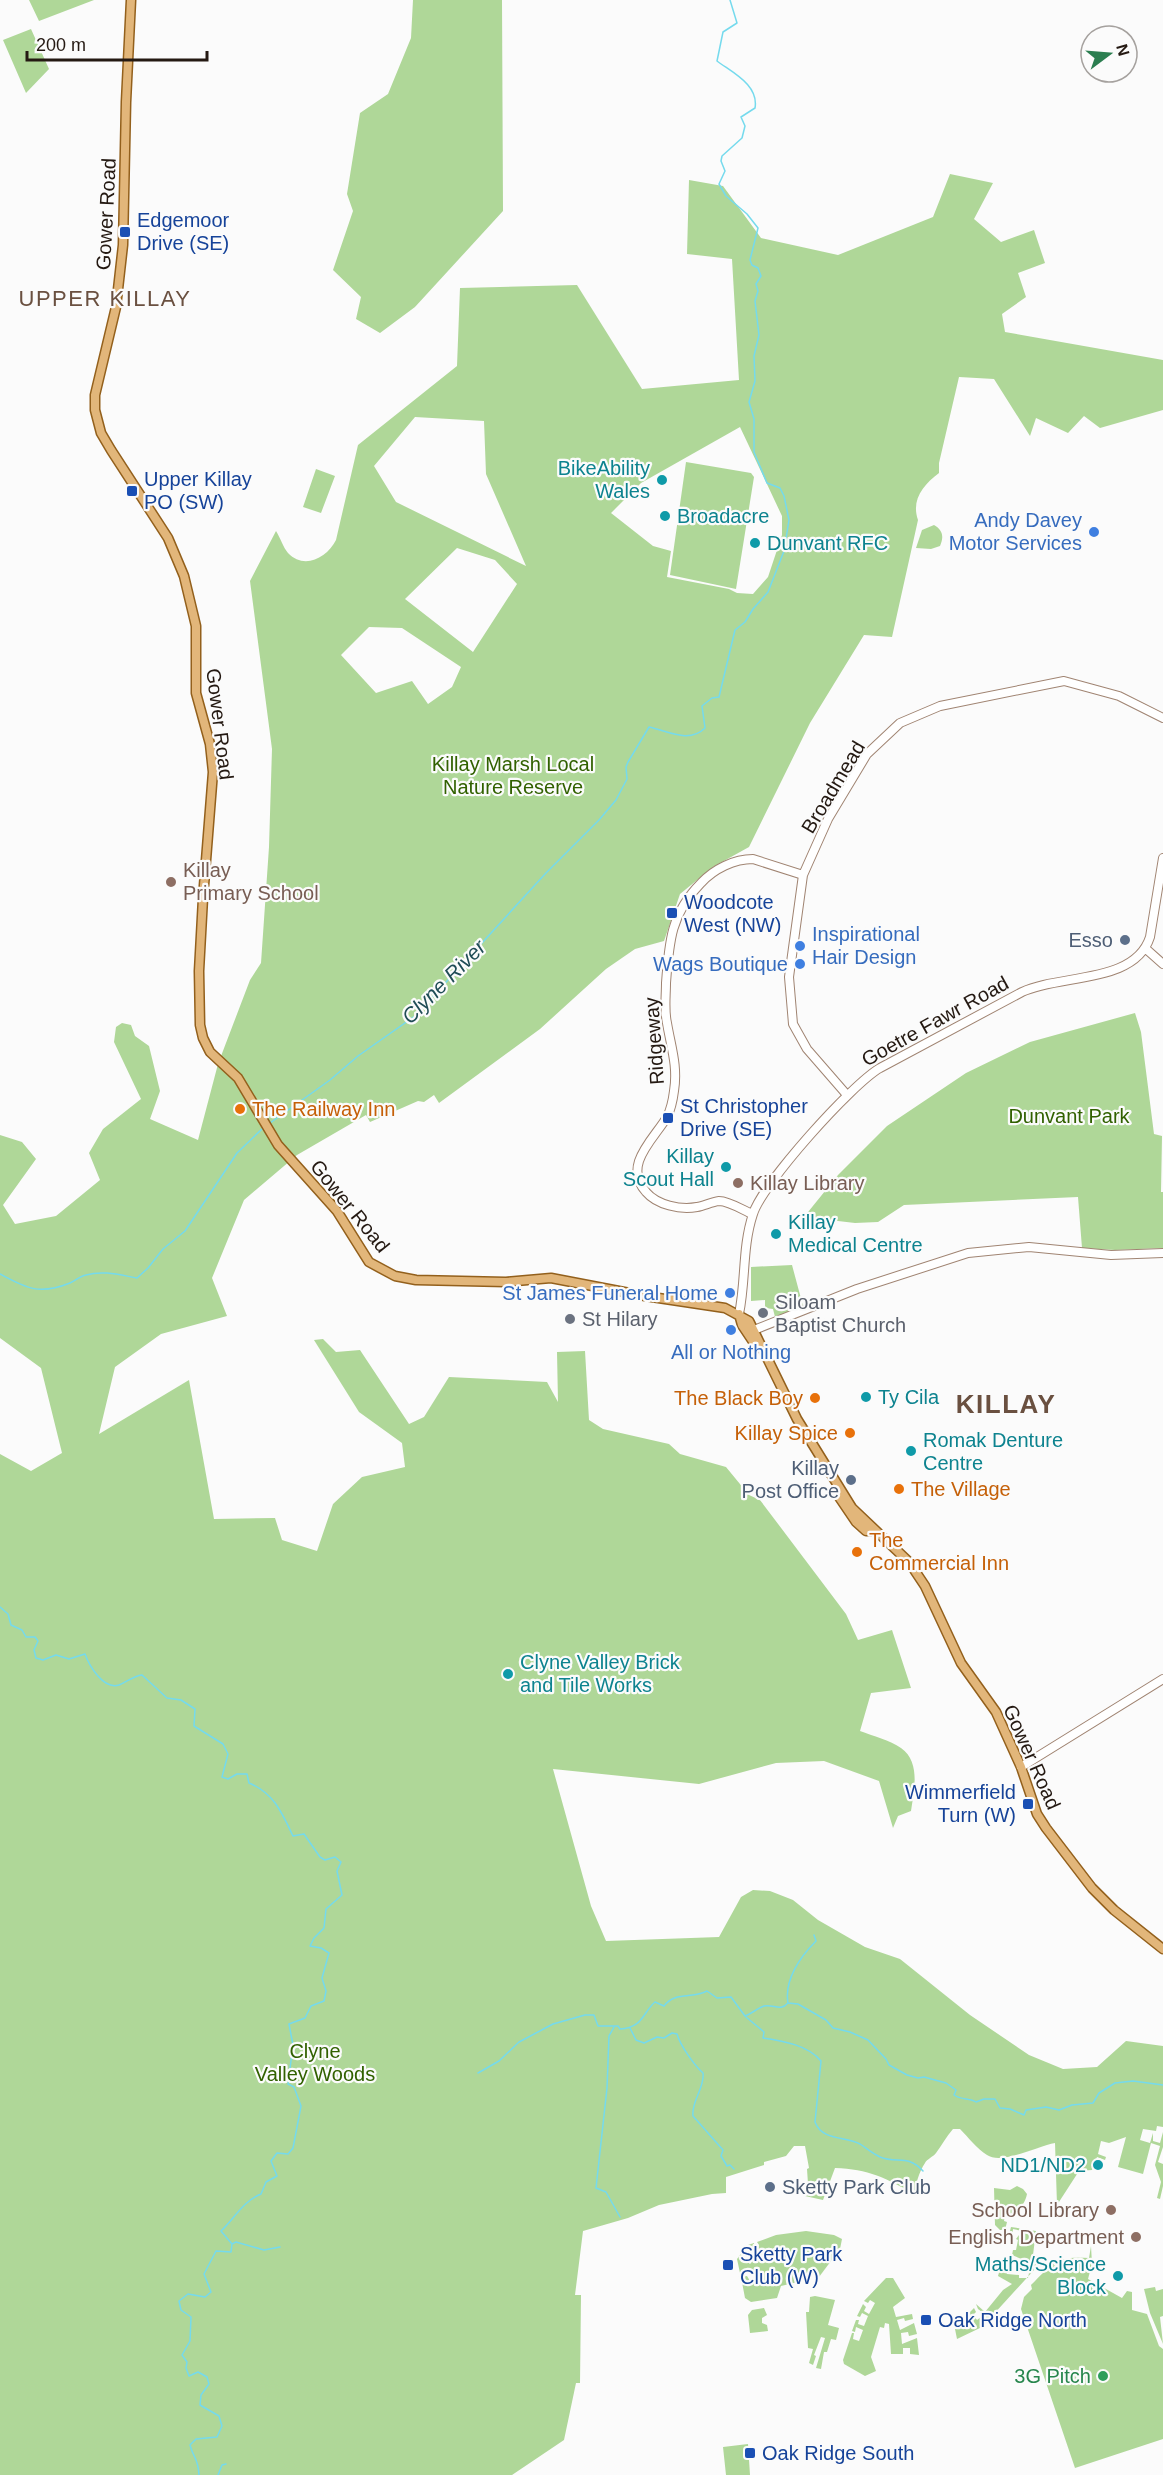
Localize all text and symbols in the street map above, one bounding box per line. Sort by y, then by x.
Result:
scale bar [27,24,207,62]
north arrow [1079,24,1139,84]
text: 200 m [36,35,86,55]
text: N [1113,42,1133,58]
street label: Gower Road [92,157,120,271]
place label: Edgemoor Drive (SE) [137,209,230,254]
marker: Edgemoor Drive (SE) [118,225,132,239]
district label: UPPER KILLAY [19,286,191,311]
place label: BikeAbility Wales [558,457,650,502]
place label: Upper Killay PO (SW) [144,468,252,513]
marker: BikeAbility Wales [655,473,669,487]
marker: Upper Killay PO (SW) [125,484,139,498]
place label: Broadacre [677,505,769,527]
marker: Broadacre [658,509,672,523]
place label: Andy Davey Motor Services [949,509,1082,554]
marker: Andy Davey Motor Services [1087,525,1101,539]
place label: Dunvant RFC [767,532,888,554]
marker: Dunvant RFC [748,536,762,550]
street label: Gower Road [202,667,238,781]
street label: Broadmead [797,737,869,837]
park label: Killay Marsh Local Nature Reserve [432,753,594,798]
place label: Killay Primary School [183,859,319,904]
marker: Killay Primary School [164,875,178,889]
place label: Woodcote West (NW) [684,891,781,936]
marker: Woodcote West (NW) [665,906,679,920]
place label: Inspirational Hair Design [812,923,920,968]
place label: Esso [1069,929,1113,951]
marker: Esso [1118,933,1132,947]
water label: Clyne River [397,934,491,1028]
marker: Inspirational Hair Design [793,939,807,953]
place label: Wags Boutique [653,953,788,975]
marker: Wags Boutique [793,957,807,971]
street label: Goetre Fawr Road [858,971,1012,1071]
street label: Ridgeway [640,996,668,1086]
place label: St Christopher Drive (SE) [680,1095,808,1140]
place label: The Railway Inn [252,1098,395,1120]
marker: The Railway Inn [233,1102,247,1116]
park label: Dunvant Park [1008,1105,1131,1127]
marker: St Christopher Drive (SE) [661,1111,675,1125]
place label: Killay Scout Hall [623,1145,714,1190]
street label: Gower Road [306,1155,394,1257]
marker: Killay Scout Hall [719,1160,733,1174]
place label: Killay Library [750,1172,864,1194]
marker: Killay Library [731,1176,745,1190]
place label: Killay Medical Centre [788,1211,923,1256]
marker: Killay Medical Centre [769,1227,783,1241]
place label: St James Funeral Home [502,1282,718,1304]
marker: St James Funeral Home [723,1286,737,1300]
place label: Siloam Baptist Church [775,1291,906,1336]
marker: Siloam Baptist Church [756,1306,770,1320]
place label: St Hilary [582,1308,658,1330]
marker: St Hilary [563,1312,577,1326]
marker: All or Nothing [724,1323,738,1337]
place label: All or Nothing [671,1341,791,1363]
place label: Ty Cila [878,1386,940,1408]
place label: The Black Boy [674,1387,803,1409]
district label: KILLAY [956,1389,1056,1419]
marker: Ty Cila [859,1390,873,1404]
marker: The Black Boy [808,1391,822,1405]
place label: Killay Spice [735,1422,838,1444]
marker: Killay Spice [843,1426,857,1440]
place label: Romak Denture Centre [923,1429,1063,1474]
marker: Romak Denture Centre [904,1444,918,1458]
place label: Killay Post Office [742,1457,839,1502]
marker: Killay Post Office [844,1473,858,1487]
place label: The Village [911,1478,1011,1500]
marker: The Village [892,1482,906,1496]
place label: The Commercial Inn [869,1529,1009,1574]
marker: The Commercial Inn [850,1545,864,1559]
place label: Clyne Valley Brick and Tile Works [520,1651,681,1696]
marker: Clyne Valley Brick and Tile Works [501,1667,515,1681]
street label: Gower Road [999,1701,1065,1813]
place label: Wimmerfield Turn (W) [905,1781,1016,1826]
marker: Wimmerfield Turn (W) [1021,1797,1035,1811]
park label: Clyne Valley Woods [255,2040,375,2085]
place label: ND1/ND2 [1000,2154,1086,2176]
marker: ND1/ND2 [1091,2158,1105,2172]
place label: Sketty Park Club [782,2176,931,2198]
marker: Sketty Park Club [763,2180,777,2194]
place label: School Library [971,2199,1099,2221]
marker: School Library [1104,2203,1118,2217]
place label: English Department [948,2226,1124,2248]
marker: English Department [1129,2230,1143,2244]
place label: Sketty Park Club (W) [740,2243,843,2288]
place label: Maths/Science Block [975,2253,1107,2298]
marker: Sketty Park Club (W) [721,2258,735,2272]
marker: Maths/Science Block [1111,2269,1125,2283]
place label: Oak Ridge North [938,2309,1087,2331]
marker: Oak Ridge North [919,2313,933,2327]
place label: 3G Pitch [1014,2365,1091,2387]
marker: 3G Pitch [1096,2369,1110,2383]
place label: Oak Ridge South [762,2442,914,2464]
marker: Oak Ridge South [743,2446,757,2460]

